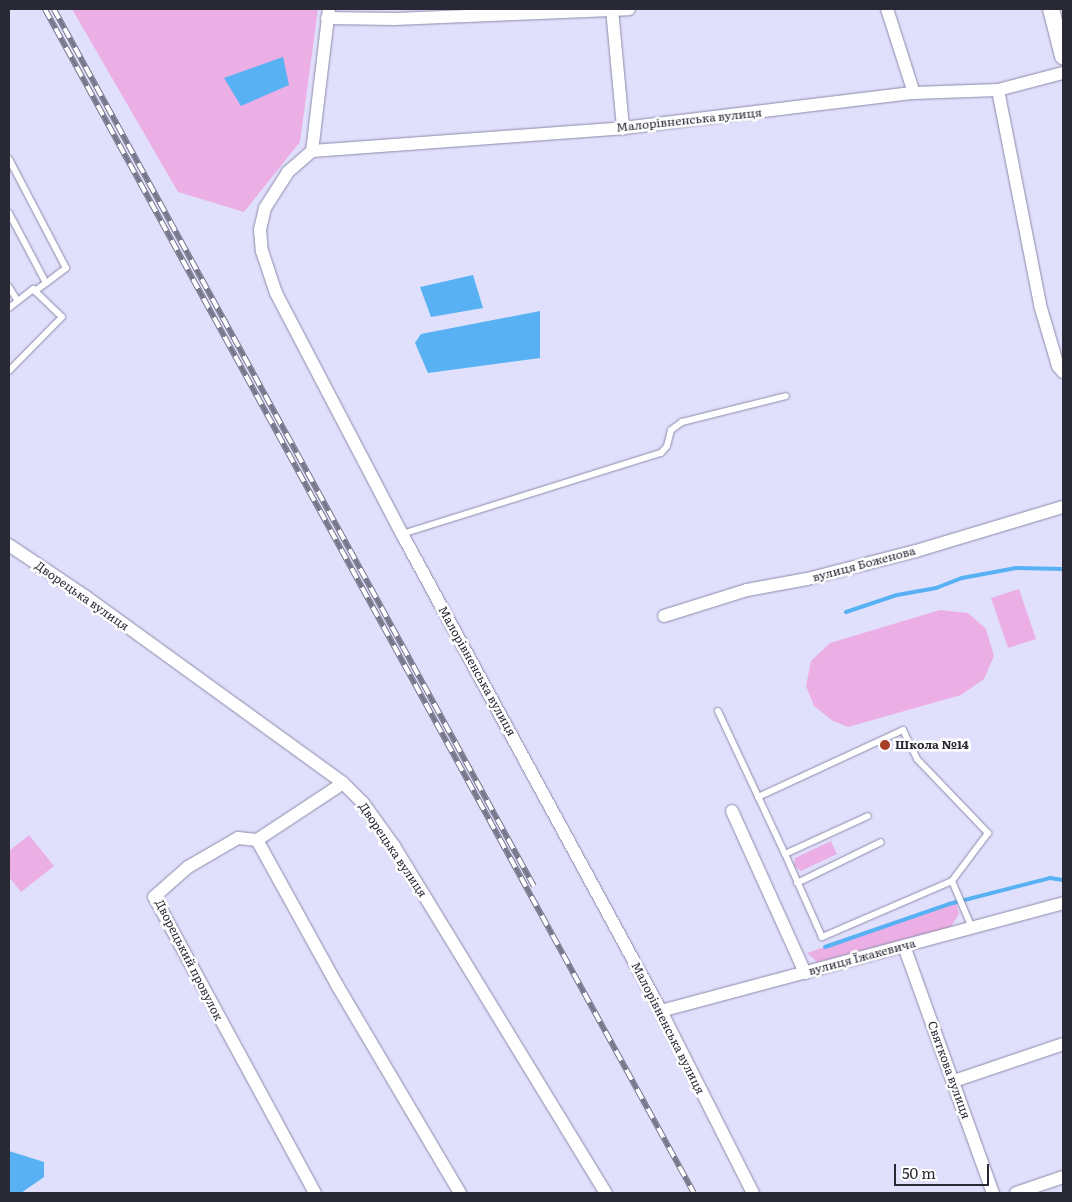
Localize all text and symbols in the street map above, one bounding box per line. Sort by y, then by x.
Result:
street label: Малорівненська вулиця [615,105,763,135]
street label: вулиця Боженова [811,543,917,585]
street label: Дворецька вулиця [32,558,132,634]
street label: Малорівненська вулиця [435,603,519,739]
place label: Школа №14 [895,738,969,752]
marker: Школа №14 [879,739,891,751]
street label: Дворецька вулиця [356,800,430,900]
street label: Дворецький провулок [152,897,226,1023]
street label: вулиця Їжакевича [807,936,917,978]
street label: Малорівненська вулиця [628,960,708,1096]
street label: Святкова вулиця [925,1019,973,1121]
scale bar [897,1154,992,1186]
text: 50 m [902,1161,936,1184]

